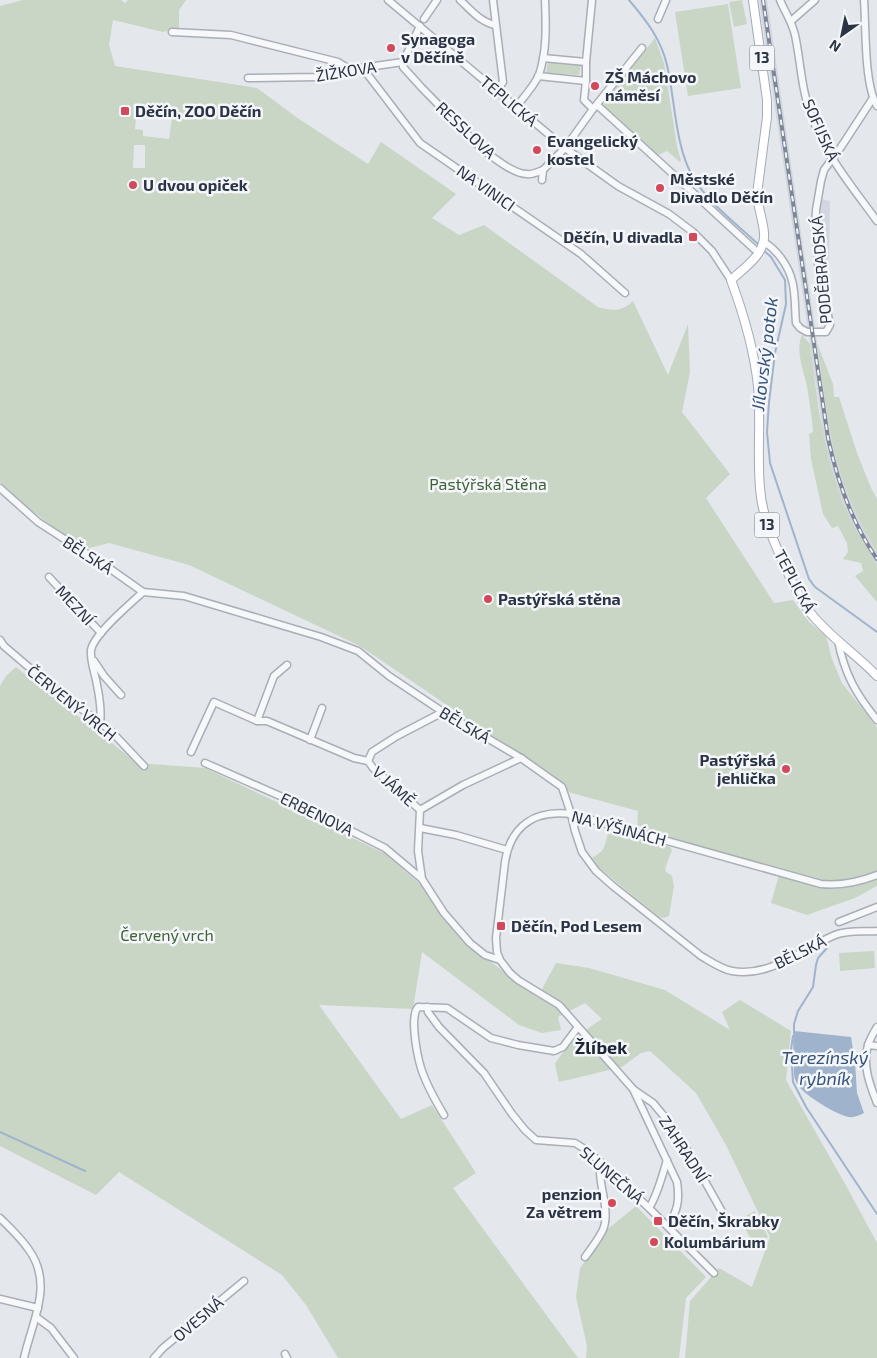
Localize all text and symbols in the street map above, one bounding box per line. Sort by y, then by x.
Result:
north arrow [817,10,867,60]
place label: Synagoga v Děčíně [401,29,475,66]
text: N [826,36,844,56]
marker: Synagoga v Děčíně [385,42,397,54]
road number: 13 [750,46,774,70]
street label: ŽIŽKOVA [314,56,378,85]
place label: ZŠ Máchovo náměsí [605,67,696,104]
street label: TEPLICKÁ [477,71,542,130]
marker: ZŠ Máchovo náměsí [589,80,601,92]
street label: SOFIJSKÁ [799,96,844,164]
street label: RESSLOVA [433,97,500,162]
place label: Děčín, ZOO Děčín [135,101,261,120]
marker: Děčín, ZOO Děčín [119,105,131,117]
place label: Evangelický kostel [547,131,638,168]
marker: Evangelický kostel [531,144,543,156]
street label: NA VINICI [453,161,519,215]
place label: Městské Divadlo Děčín [670,169,773,206]
place label: U dvou opiček [143,175,248,194]
marker: U dvou opiček [127,179,139,191]
marker: Městské Divadlo Děčín [654,182,666,194]
street label: PODĚBRADSKÁ [806,215,835,325]
place label: Děčín, U divadla [563,227,683,246]
marker: Děčín, U divadla [687,231,699,243]
water label: Jílovský potok [746,296,782,413]
park label: Pastýřská Stěna [429,474,547,493]
road number: 13 [754,512,780,538]
street label: BĚLSKÁ [60,531,117,578]
street label: TEPLICKÁ [771,546,820,616]
street label: MEZNÍ [52,581,99,629]
place label: Pastýřská stěna [498,589,621,609]
marker: Pastýřská stěna [482,593,494,605]
street label: ČERVENÝ VRCH [24,661,121,744]
street label: BĚLSKÁ [437,702,494,747]
place label: Pastýřská jehlička [700,750,776,787]
street label: V JÁMĚ [369,762,420,810]
marker: Pastýřská jehlička [780,763,792,775]
street label: ERBENOVA [278,788,357,839]
street label: NA VÝŠINÁCH [570,806,668,849]
place label: Děčín, Pod Lesem [511,916,642,935]
marker: Děčín, Pod Lesem [495,920,507,932]
park label: Červený vrch [120,925,214,944]
street label: BĚLSKÁ [771,931,829,972]
district label: Žlíbek [575,1036,627,1058]
water label: Terezínský rybník [782,1046,869,1089]
street label: ZAHRADNÍ [656,1112,713,1186]
street label: SLUNEČNÁ [577,1142,648,1207]
place label: penzion Za větrem [526,1184,602,1221]
marker: penzion Za větrem [606,1197,618,1209]
place label: Děčín, Škrabky [668,1211,779,1231]
marker: Děčín, Škrabky [652,1215,664,1227]
place label: Kolumbárium [664,1232,766,1251]
marker: Kolumbárium [648,1236,660,1248]
street label: OVESNÁ [169,1292,227,1345]

